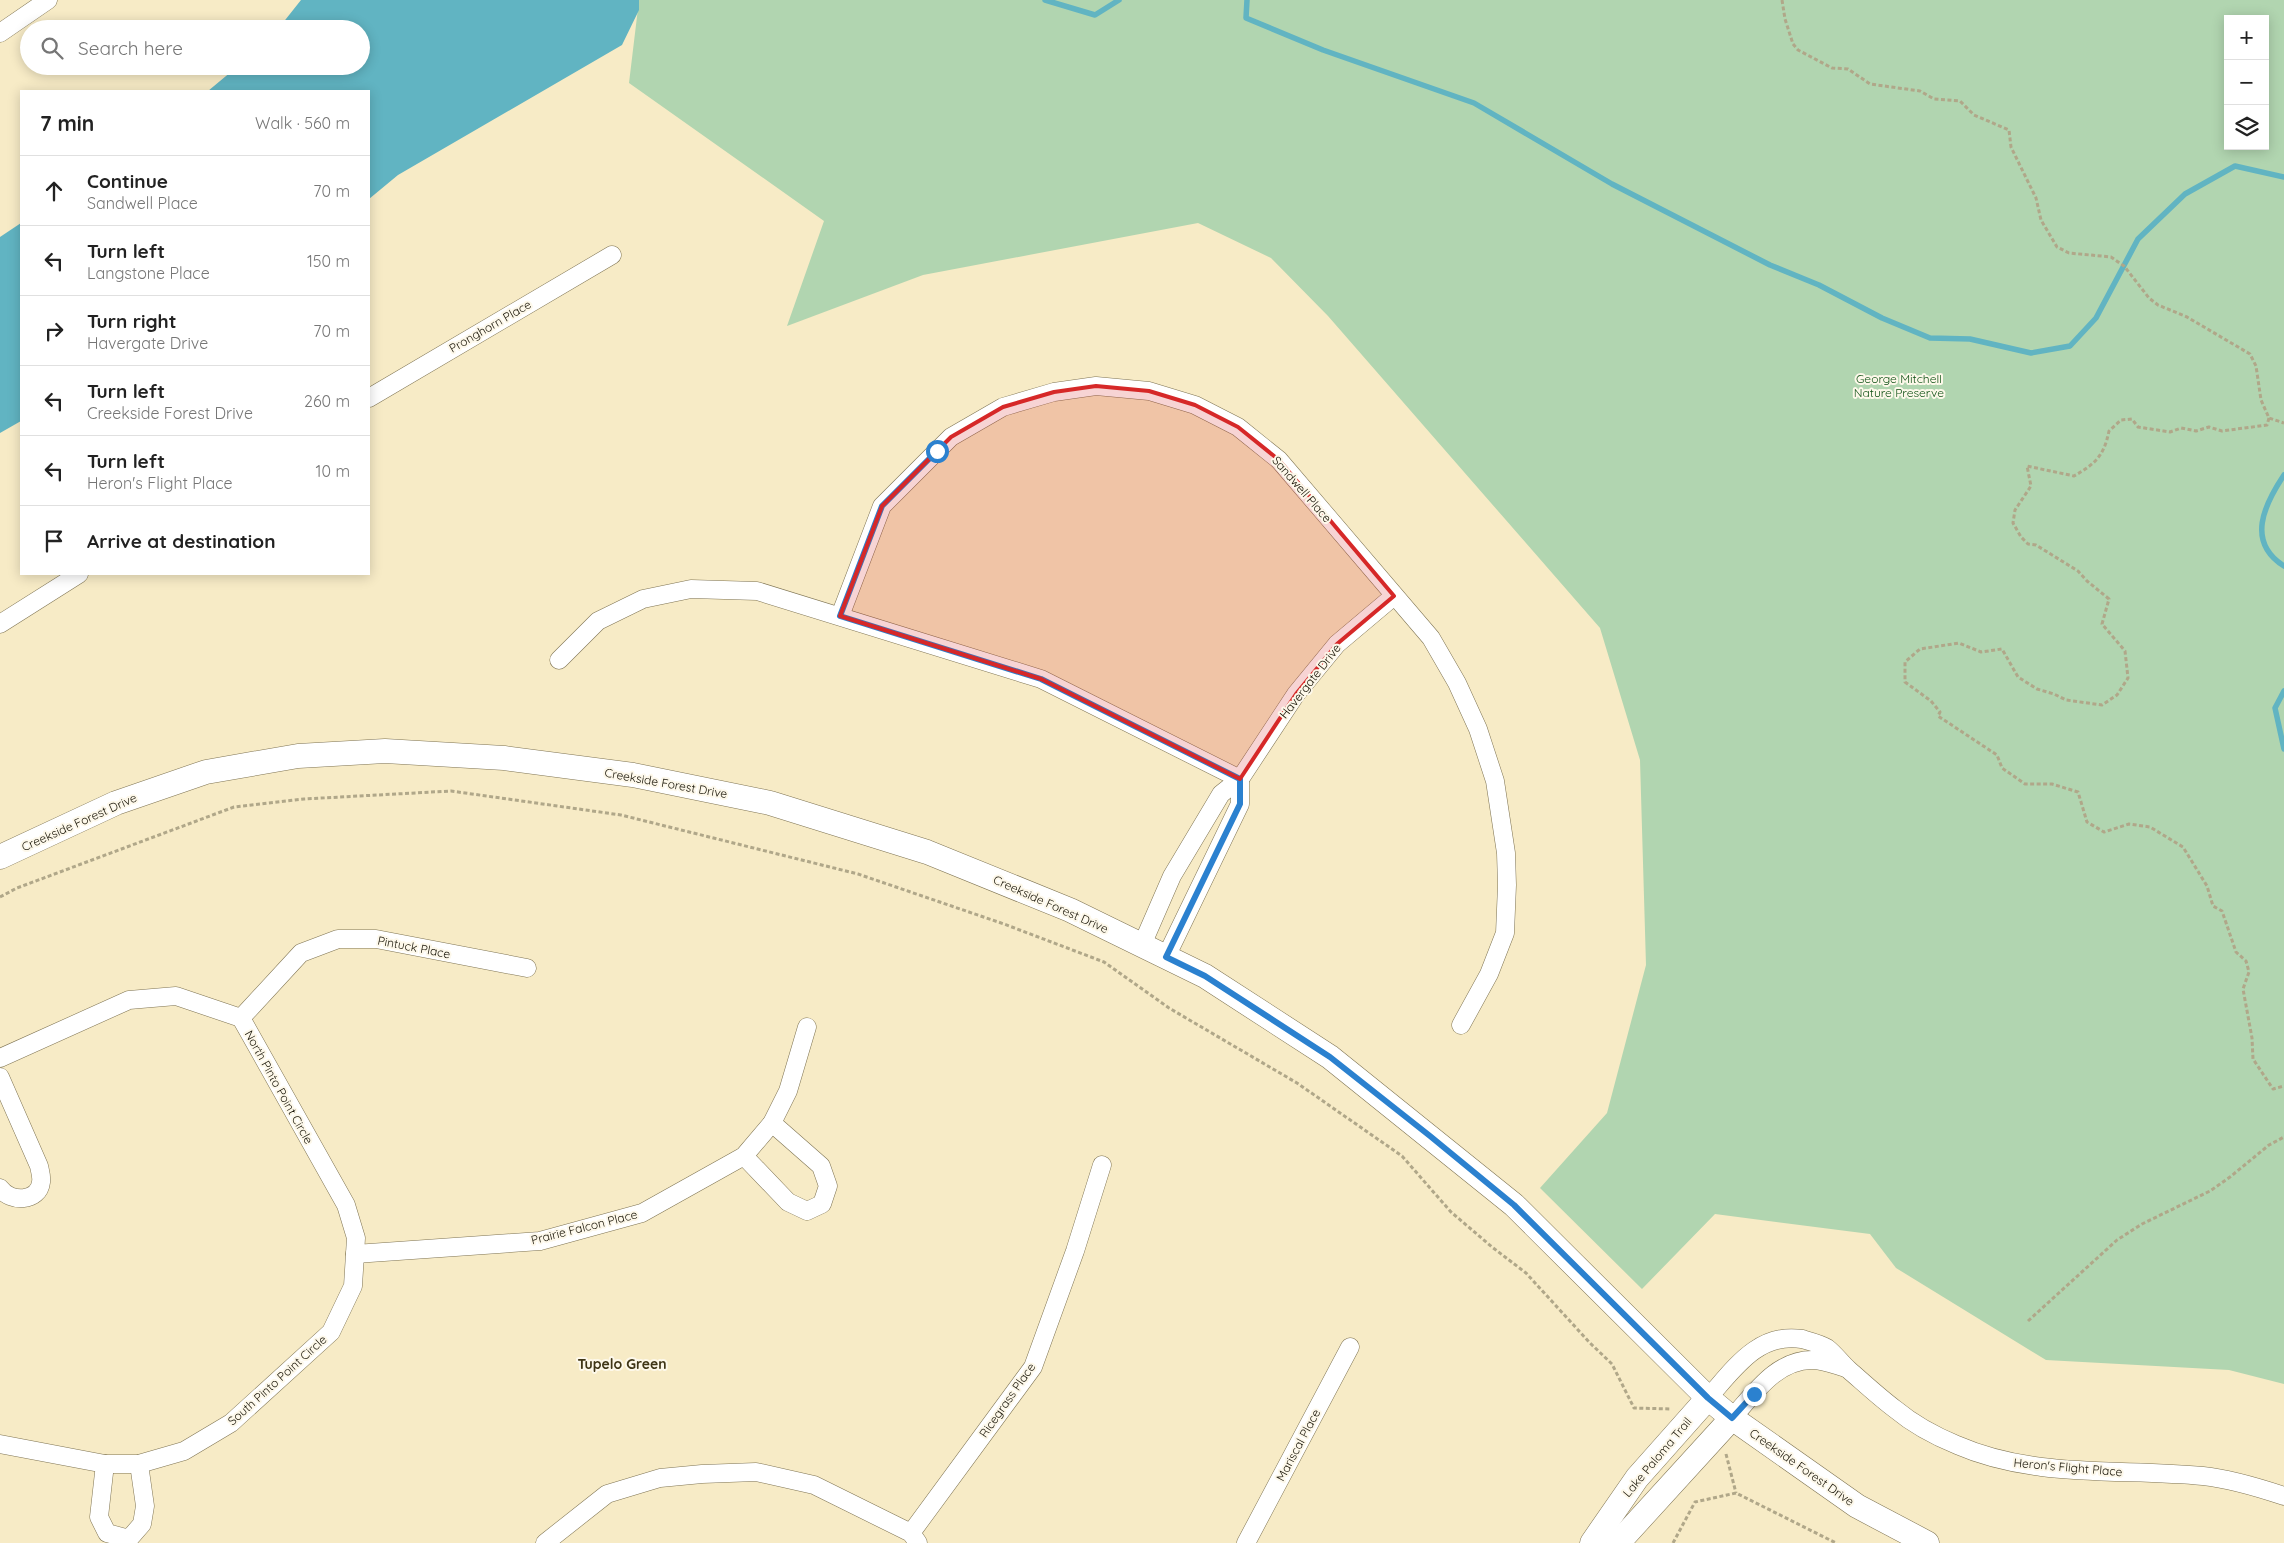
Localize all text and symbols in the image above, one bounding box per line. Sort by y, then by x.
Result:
map controls [2224,15,2269,150]
button: + [2224,15,2269,60]
search box [20,20,370,75]
icon: search [38,34,66,62]
text: Search here [78,36,183,60]
button: − [2224,60,2269,105]
button: layers [2224,105,2269,150]
text: 7 min [40,110,94,136]
text: Walk · 560 m [255,113,350,133]
text: Continue [87,169,168,193]
icon: ahead [40,177,68,205]
text: 70 m [313,181,350,201]
text: Sandwell Place [87,193,198,213]
text: Turn left [87,239,165,263]
icon: left [40,247,68,275]
text: 150 m [307,251,350,271]
text: Langstone Place [87,263,210,283]
street label: Pronghorn Place [446,296,534,356]
text: Turn right [87,309,176,333]
icon: right [40,317,68,345]
text: 70 m [313,321,350,341]
text: Havergate Drive [87,333,208,353]
park label: George Mitchell Nature Preserve [1854,371,1944,400]
text: Turn left [87,379,165,403]
icon: left [40,387,68,415]
text: 260 m [304,391,350,411]
text: Creekside Forest Drive [87,403,253,423]
route start [926,440,949,463]
text: Turn left [87,449,165,473]
street label: Sandwell Place [1269,453,1335,525]
icon: left [40,457,68,485]
text: 10 m [316,461,350,481]
text: Heron's Flight Place [87,473,233,493]
icon: arrive [40,527,68,555]
text: Arrive at destination [87,529,276,553]
street label: Havergate Drive [1276,640,1344,721]
street label: Creekside Forest Drive [603,765,729,801]
street label: Creekside Forest Drive [19,790,139,854]
street label: Creekside Forest Drive [991,872,1111,936]
street label: Pintuck Place [376,933,452,961]
street label: North Pinto Point Circle [242,1028,317,1147]
street label: Prairie Falcon Place [529,1206,639,1247]
street label: South Pinto Point Circle [225,1332,330,1428]
district label: Tupelo Green [577,1355,667,1373]
street label: Ricegrass Place [976,1360,1038,1440]
route end [1743,1383,1766,1406]
street label: Mariscal Place [1273,1406,1323,1484]
street label: Lake Paloma Trail [1619,1414,1695,1500]
street label: Creekside Forest Drive [1747,1425,1857,1509]
street label: Heron's Flight Place [2013,1455,2123,1479]

